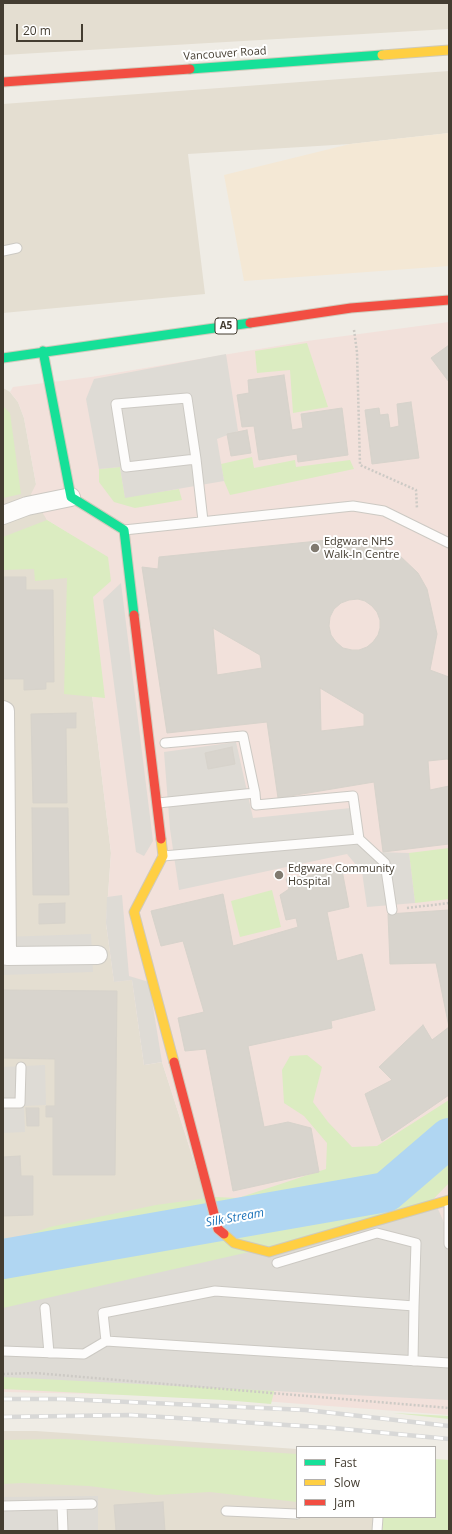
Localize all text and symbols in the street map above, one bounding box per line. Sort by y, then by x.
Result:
scale bar [18,16,85,42]
text: 20 m [23,22,51,39]
street label: Vancouver Road [183,45,267,63]
road number: A5 [215,318,237,334]
place label: Edgware NHS Walk-In Centre [324,535,399,561]
marker: Edgware NHS Walk-In Centre [309,542,321,554]
place label: Edgware Community Hospital [288,862,395,888]
marker: Edgware Community Hospital [273,869,285,881]
water label: Silk Stream [205,1206,265,1230]
legend [296,1446,436,1518]
text: Fast [334,1454,357,1471]
text: Slow [334,1474,360,1491]
text: Jam [334,1494,355,1511]

